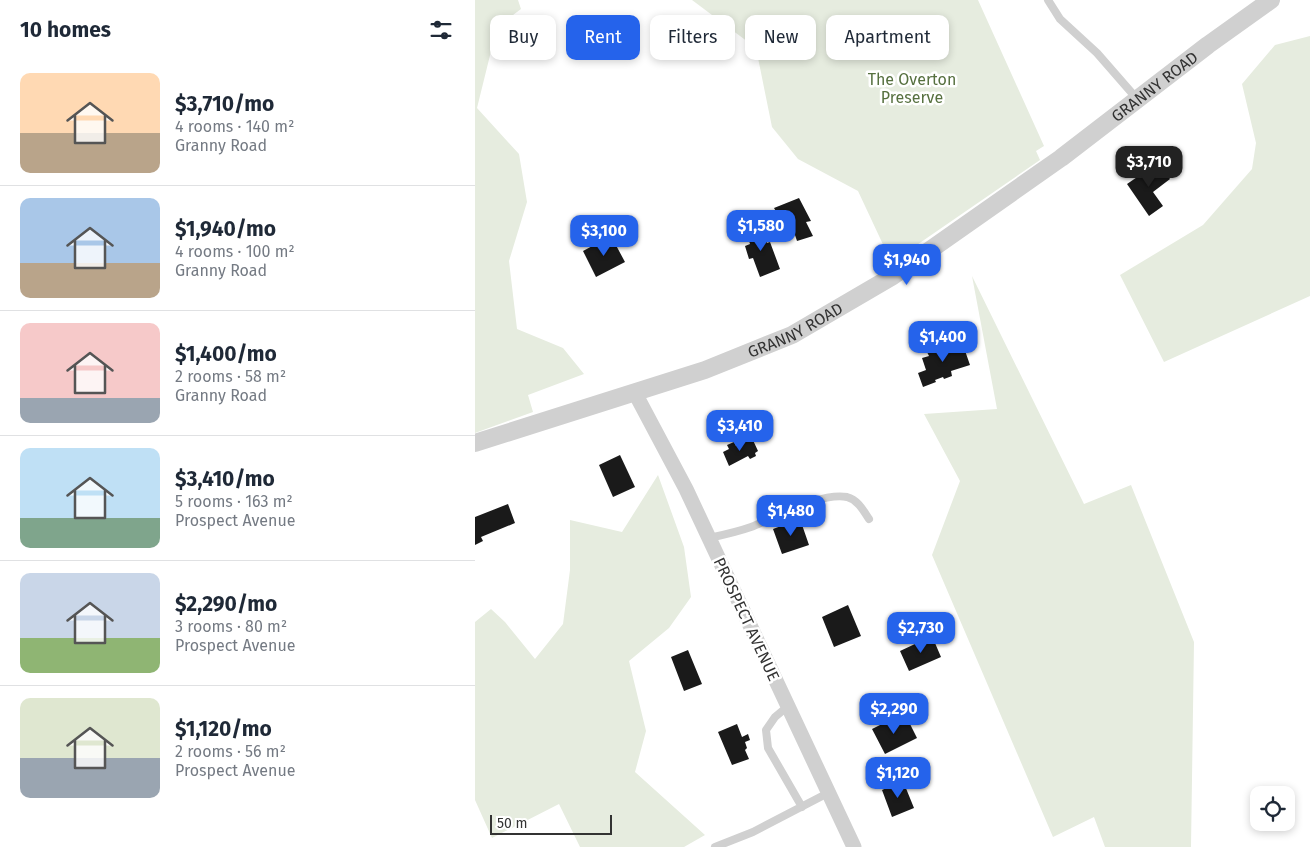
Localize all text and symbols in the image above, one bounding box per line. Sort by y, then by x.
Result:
chip: Buy [490,15,556,60]
chip: Rent [566,15,640,60]
chip: Filters [650,15,735,60]
chip: New [745,15,816,60]
chip: Apartment [826,15,949,60]
icon: filters [427,16,455,44]
text: 10 homes [20,17,111,43]
street label: GRANNY ROAD [1108,48,1202,126]
park label: The Overton Preserve [868,70,956,107]
text: $3,710/mo [175,91,274,117]
icon: home [60,93,120,153]
text: 4 rooms · 140 m² [175,117,294,136]
text: Granny Road [175,136,267,155]
pin: $3,710 [1108,146,1190,188]
text: $3,710 [1126,152,1172,171]
pin: $1,580 [720,210,802,252]
pin: $3,100 [563,214,645,257]
text: $1,940/mo [175,216,276,242]
text: $1,580 [738,216,784,235]
icon: home [60,218,120,278]
text: $3,100 [581,221,627,240]
text: 4 rooms · 100 m² [175,242,295,261]
pin: $1,940 [866,244,948,286]
text: $1,940 [884,250,930,269]
text: Granny Road [175,261,267,280]
street label: GRANNY ROAD [745,299,846,362]
pin: $1,400 [902,320,984,363]
text: $1,400 [920,327,966,346]
text: $1,400/mo [175,341,277,367]
icon: home [60,343,120,403]
text: 2 rooms · 58 m² [175,367,286,386]
text: Granny Road [175,386,267,405]
pin: $3,410 [699,410,781,452]
text: $3,410 [717,416,763,435]
text: $3,410/mo [175,466,275,492]
icon: home [60,468,120,528]
text: 5 rooms · 163 m² [175,492,293,511]
pin: $1,480 [750,494,832,537]
text: $1,480 [768,501,814,520]
text: Prospect Avenue [175,511,295,530]
street label: PROSPECT AVENUE [710,554,783,684]
text: $2,290/mo [175,591,277,617]
icon: home [60,593,120,653]
pin: $2,730 [880,612,962,654]
text: 3 rooms · 80 m² [175,617,287,636]
text: $2,730 [898,618,944,637]
text: Prospect Avenue [175,636,295,655]
pin: $2,290 [853,692,935,735]
text: $2,290 [870,699,918,718]
text: $1,120/mo [175,716,272,742]
icon: home [60,718,120,778]
text: 2 rooms · 56 m² [175,742,286,761]
pin: $1,120 [857,756,939,799]
text: Prospect Avenue [175,761,295,780]
text: $1,120 [877,763,919,782]
map controls [1250,786,1295,831]
button: locate [1250,786,1295,831]
scale bar [490,812,613,835]
text: 50 m [497,815,528,832]

